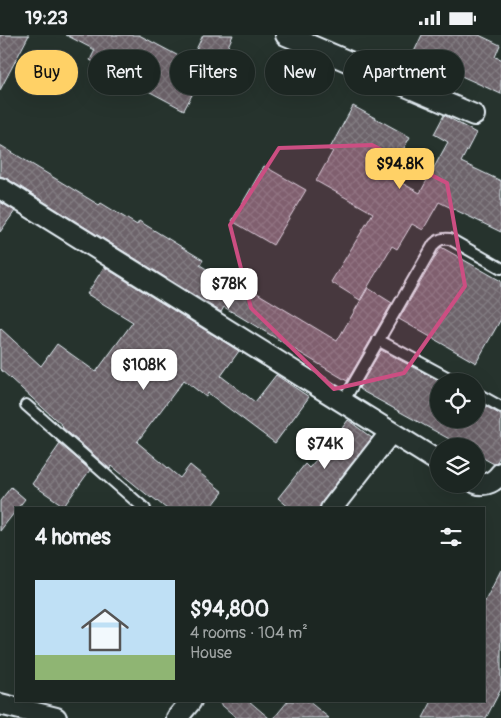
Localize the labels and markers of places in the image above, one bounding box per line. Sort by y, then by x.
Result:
pin: $94.8K [359,147,441,190]
pin: $78K [199,267,259,310]
pin: $108K [109,349,179,391]
pin: $74K [295,427,355,470]

